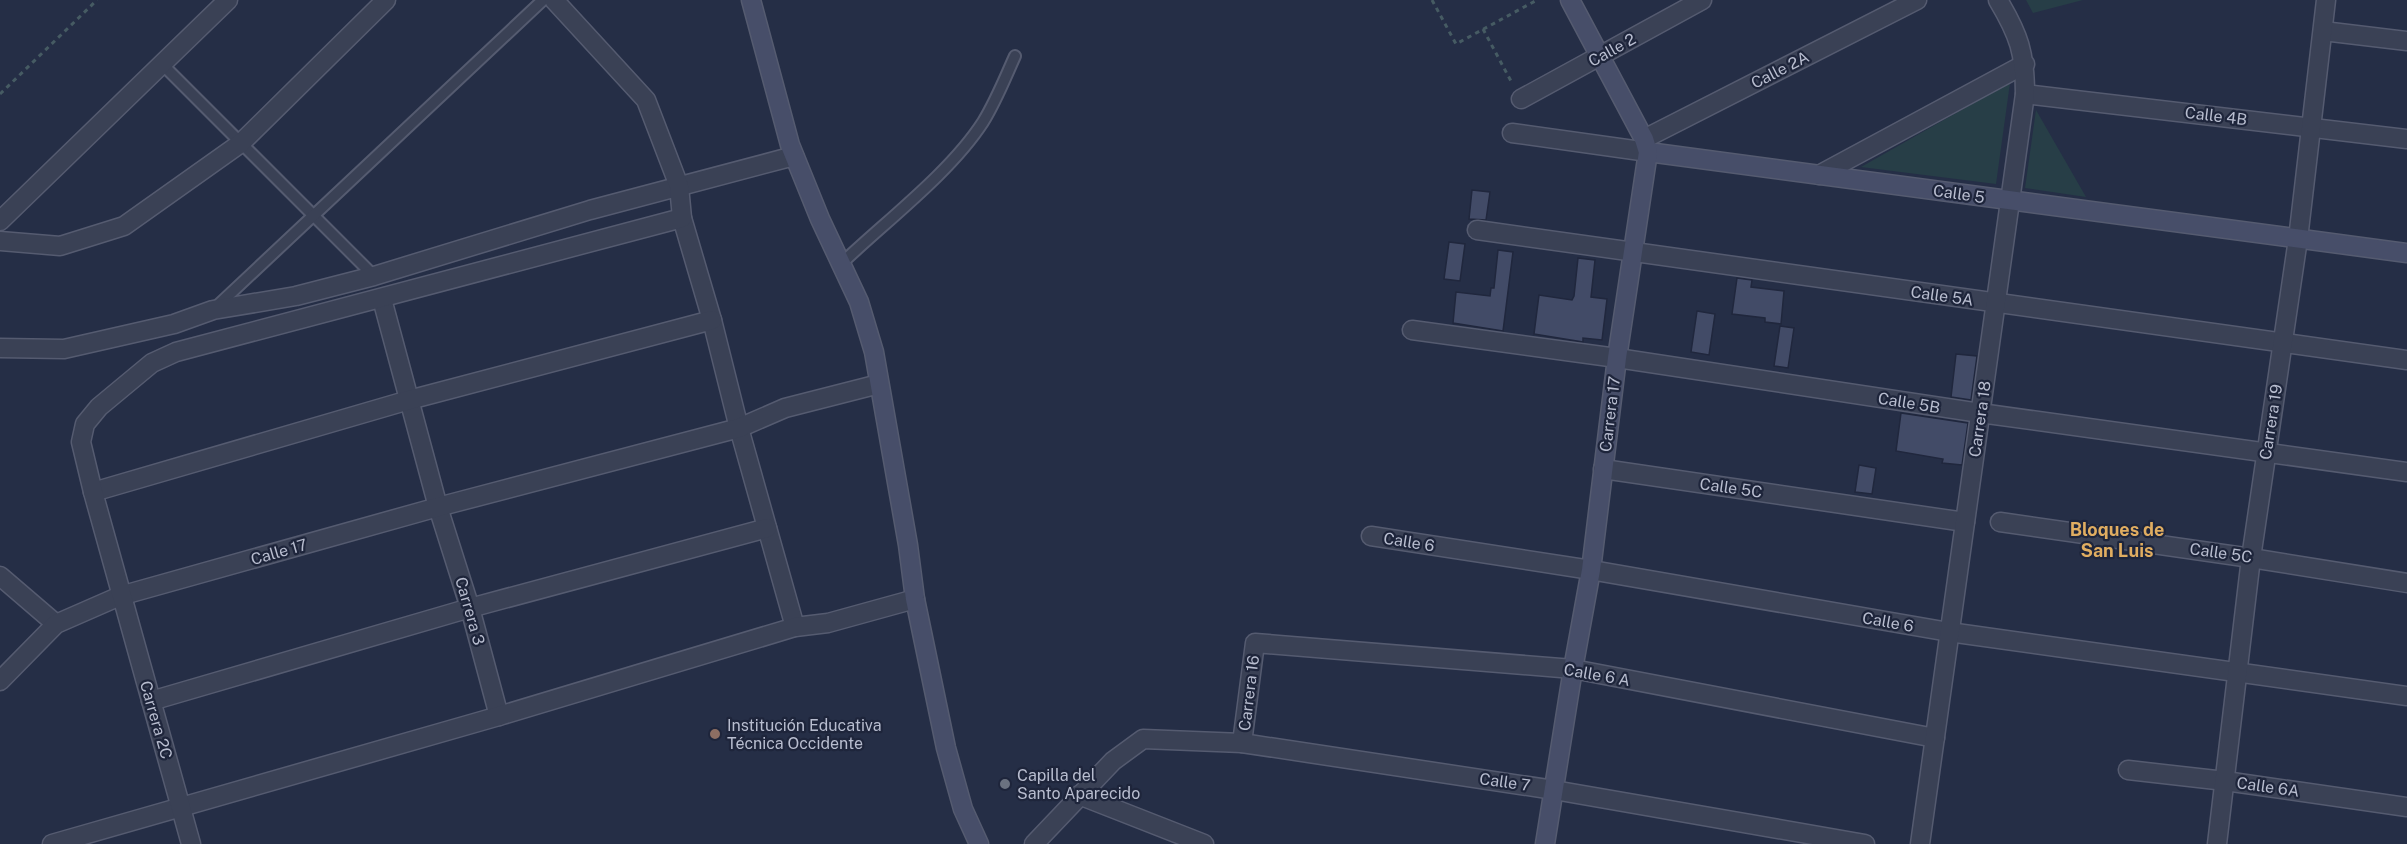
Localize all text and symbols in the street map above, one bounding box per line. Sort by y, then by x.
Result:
street label: Calle 2 [1585,29,1639,71]
street label: Calle 2A [1748,47,1812,93]
street label: Calle 4B [2184,103,2248,129]
street label: Calle 5 [1932,181,1986,207]
street label: Calle 5A [1909,282,1975,310]
street label: Carrera 17 [1596,375,1624,453]
street label: Carrera 18 [1965,380,1995,458]
street label: Carrera 19 [2256,383,2286,461]
street label: Calle 5B [1877,389,1941,417]
street label: Calle 5C [1699,474,1763,502]
district label: Bloques de San Luis [2070,519,2164,561]
street label: Calle 6 [1382,529,1436,555]
street label: Calle 17 [249,535,309,569]
street label: Calle 5C [2189,539,2253,567]
street label: Carrera 3 [451,575,489,647]
street label: Calle 6 [1861,608,1915,636]
street label: Carrera 16 [1235,654,1263,732]
street label: Calle 6 A [1562,660,1632,690]
street label: Carrera 2C [136,679,176,761]
place label: Institución Educativa Técnica Occidente [727,716,882,753]
marker: Institución Educativa Técnica Occidente [708,727,722,741]
place label: Capilla del Santo Aparecido [1017,766,1140,803]
street label: Calle 7 [1478,769,1532,795]
street label: Calle 6A [2235,773,2301,801]
marker: Capilla del Santo Aparecido [998,777,1012,791]

